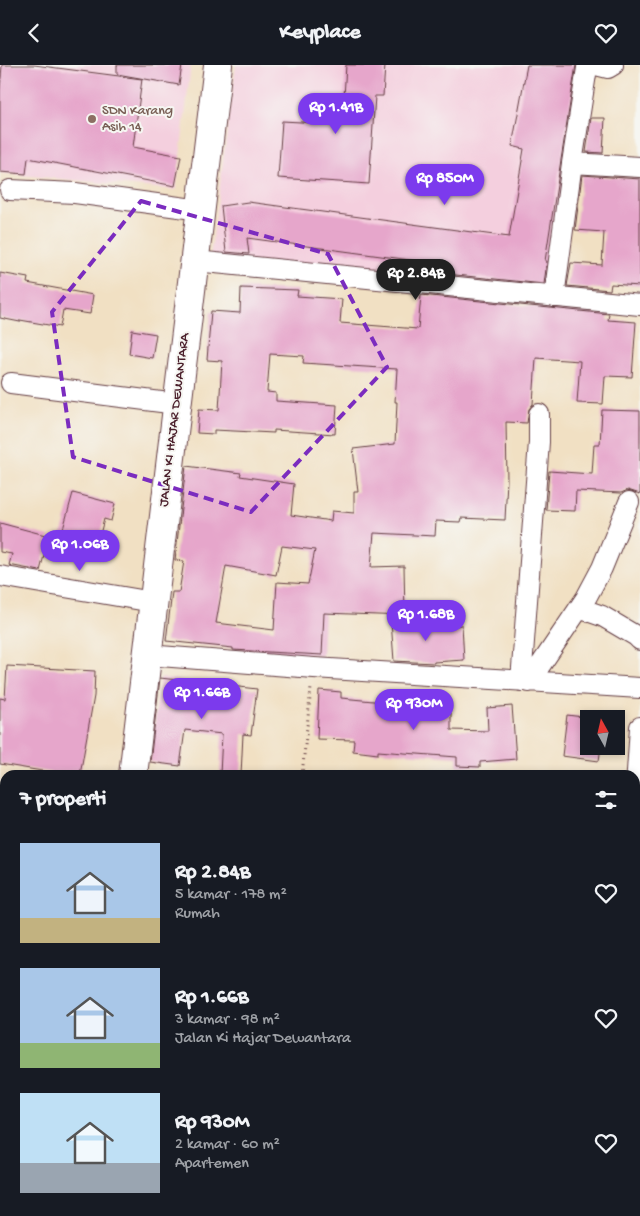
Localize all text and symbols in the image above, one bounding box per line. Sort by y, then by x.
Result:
icon: back [20,19,48,47]
icon: heart [592,19,620,47]
text: Keyplace [279,20,361,46]
pin: Rp 1.41B [284,93,388,135]
text: Rp 1.41B [309,99,363,118]
place label: SDN Karang Asih 14 [102,103,173,136]
marker: SDN Karang Asih 14 [86,113,98,125]
pin: Rp 850M [399,163,491,206]
text: Rp 850M [416,170,474,189]
pin: Rp 2.84B [364,259,468,301]
text: Rp 2.84B [387,265,445,284]
street label: JALAN KI HAJAR DEWANTARA [156,331,194,508]
pin: Rp 1.06B [28,529,132,572]
text: Rp 1.06B [52,536,108,555]
pin: Rp 1.68B [374,599,478,642]
text: Rp 1.68B [398,606,454,625]
pin: Rp 1.66B [150,677,254,720]
text: Rp 1.66B [174,684,230,703]
pin: Rp 930M [368,689,460,731]
text: Rp 930M [386,695,442,714]
north arrow [580,710,625,755]
map controls [580,710,625,755]
icon: filters [592,786,620,814]
text: 7 properti [20,788,106,813]
text: Rp 2.84B [175,861,250,886]
icon: home [60,863,120,923]
icon: heart [592,879,620,907]
text: 5 kamar · 178 m² [175,886,287,905]
text: Rumah [175,905,220,924]
text: Rp 1.66B [175,986,248,1011]
icon: home [60,988,120,1048]
icon: heart [592,1004,620,1032]
text: 3 kamar · 98 m² [175,1011,280,1030]
text: Jalan Ki Hajar Dewantara [175,1030,351,1049]
text: Rp 930M [175,1111,249,1136]
icon: home [60,1113,120,1173]
icon: heart [592,1129,620,1157]
text: 2 kamar · 60 m² [175,1136,280,1155]
text: Apartemen [175,1155,249,1174]

